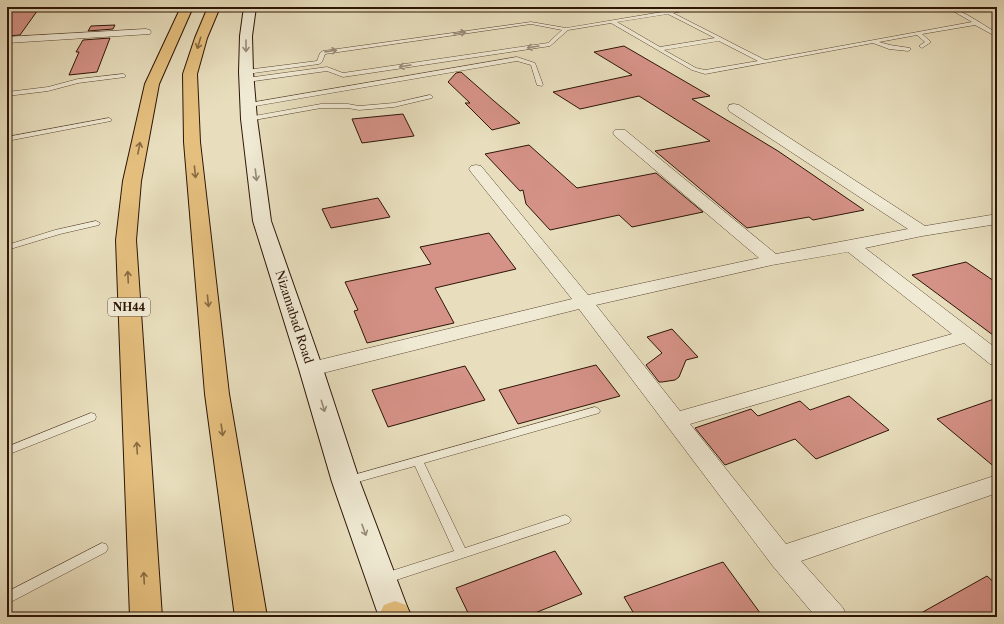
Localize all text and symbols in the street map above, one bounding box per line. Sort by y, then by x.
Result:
one-way arrow [453,29,466,37]
one-way arrow [195,37,202,50]
one-way arrow [242,39,250,52]
one-way arrow [527,43,540,51]
one-way arrow [324,47,337,55]
one-way arrow [399,62,412,70]
one-way arrow [135,141,143,154]
one-way arrow [192,165,199,178]
one-way arrow [252,168,260,181]
street label: Nizamabad Road [272,268,317,366]
one-way arrow [124,270,131,283]
one-way arrow [204,294,212,307]
road number: NH44 [108,298,150,316]
one-way arrow [320,400,327,413]
one-way arrow [218,424,226,437]
one-way arrow [134,442,141,455]
one-way arrow [360,523,368,535]
one-way arrow [140,572,148,585]

